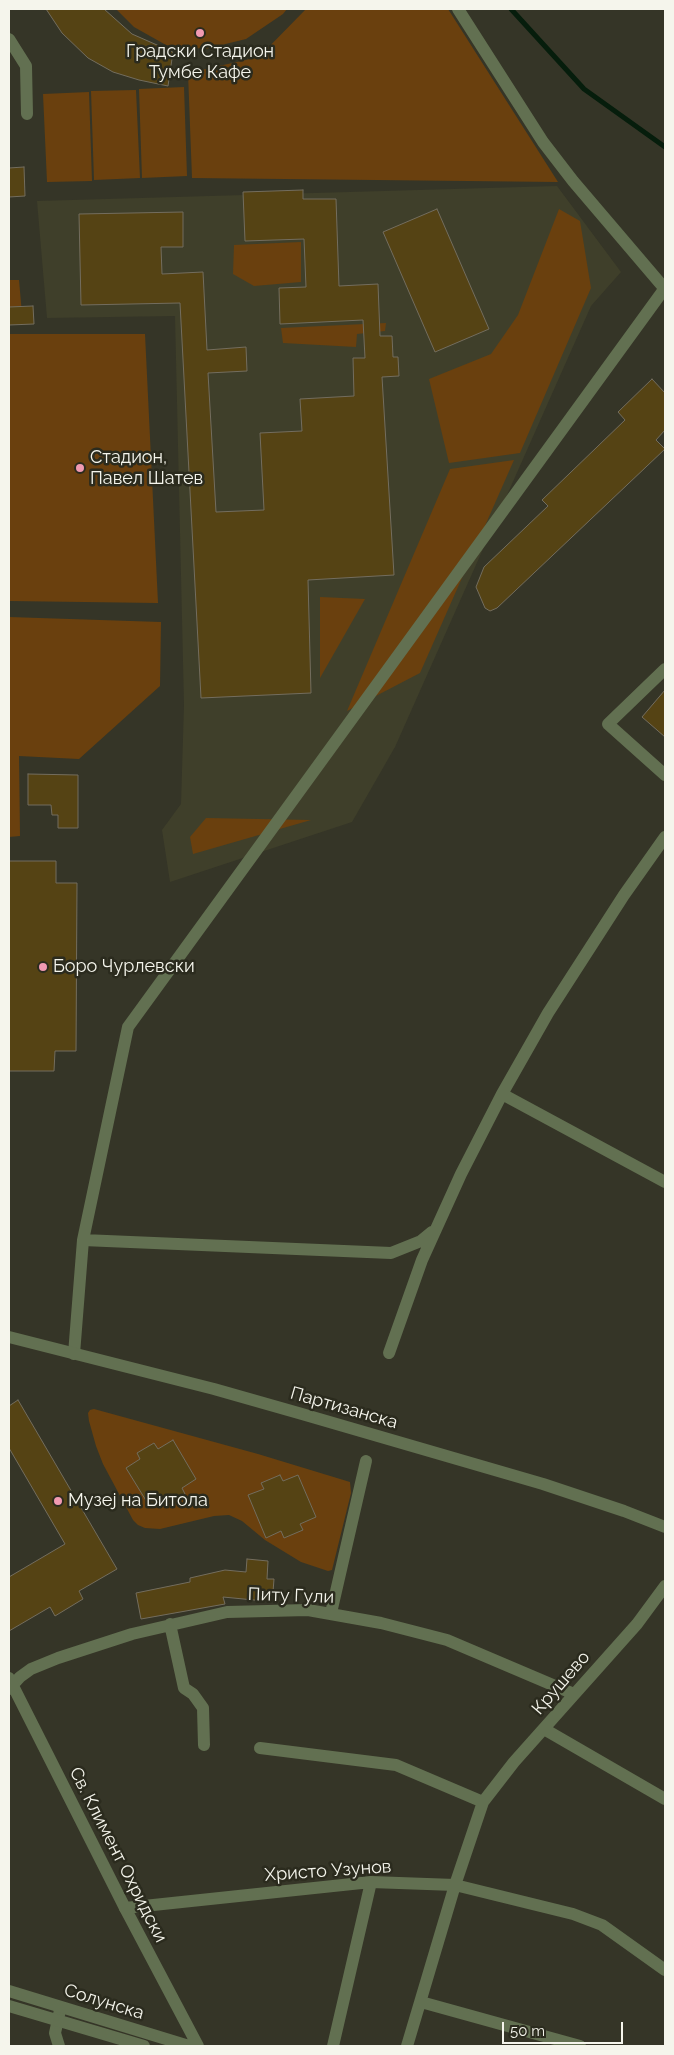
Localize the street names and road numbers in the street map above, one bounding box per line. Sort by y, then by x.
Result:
street label: Партизанска [288,1382,400,1434]
street label: Питу Гули [247,1584,335,1608]
street label: Крушево [528,1647,594,1719]
street label: Св. Климент Охридски [64,1764,172,1946]
street label: Христо Узунов [264,1856,392,1886]
street label: Солунска [61,1980,147,2024]

